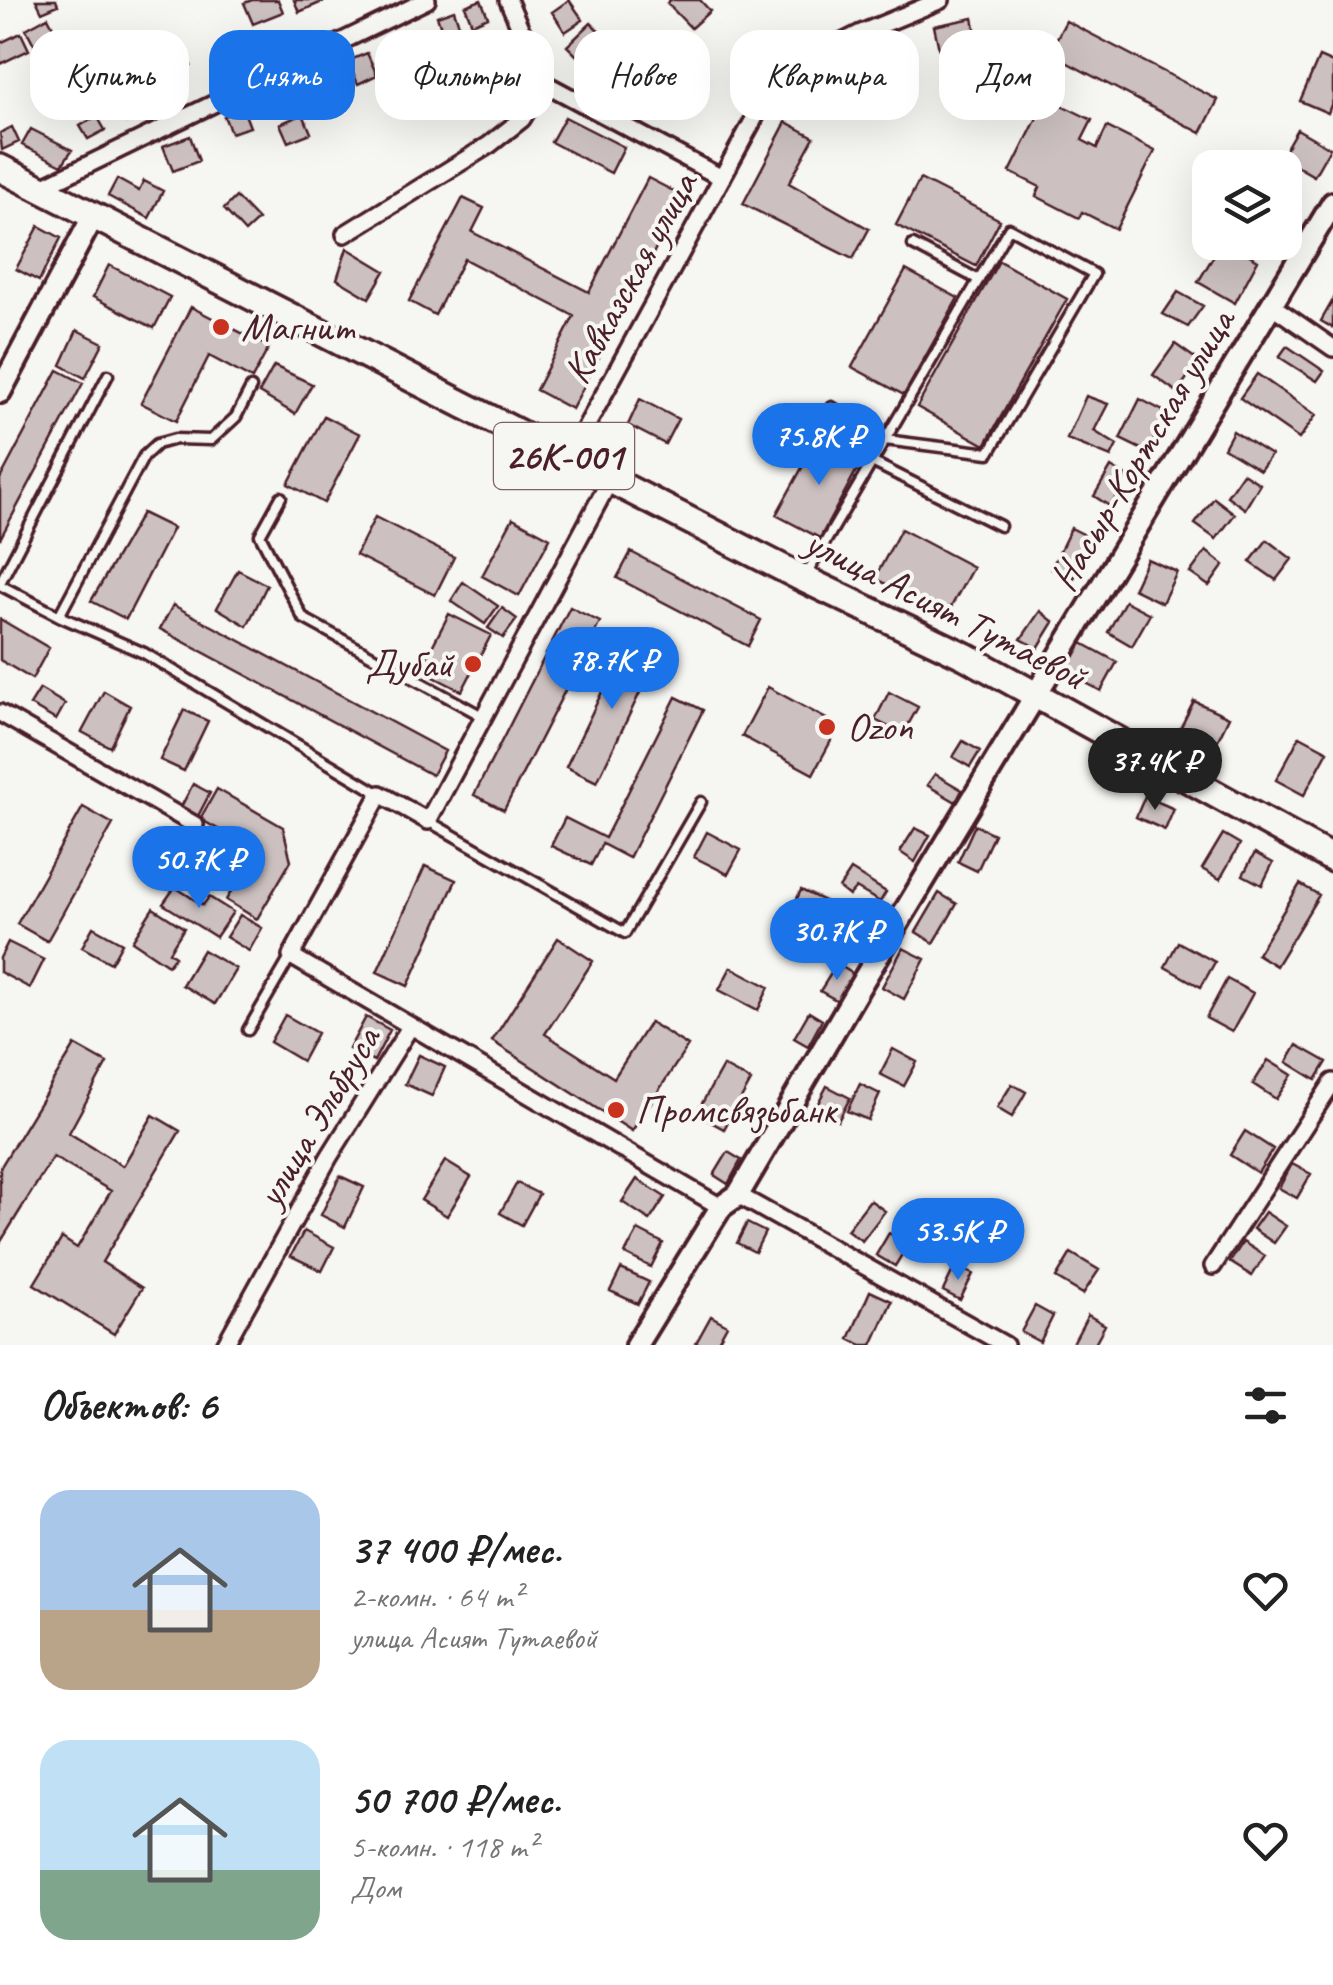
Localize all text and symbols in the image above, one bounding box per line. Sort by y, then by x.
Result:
chip: Купить [30,30,189,120]
chip: Снять [209,30,355,120]
chip: Фильтры [375,30,554,120]
chip: Новое [574,30,710,120]
chip: Квартира [730,30,919,120]
chip: Дом [939,30,1065,120]
map controls [1192,150,1302,260]
button: layers [1192,150,1302,260]
street label: Кавказская улица [551,161,710,392]
street label: Насыр-Кортская улица [1038,297,1248,600]
place label: Магнит [241,302,356,352]
marker: Магнит [210,316,232,338]
pin: 75.8K ₽ [727,403,911,488]
text: 75.8K ₽ [774,415,864,456]
road number: 26К-001 [494,423,634,489]
street label: улица Асият Тутаевой [795,516,1097,702]
pin: 78.7K ₽ [520,627,704,712]
place label: Дубай [365,639,455,689]
text: 78.7K ₽ [567,639,657,680]
marker: Дубай [462,653,484,675]
place label: Ozon [847,702,914,752]
marker: Ozon [816,716,838,738]
pin: 37.4K ₽ [1063,728,1247,813]
text: 37.4K ₽ [1110,740,1200,781]
pin: 50.7K ₽ [107,826,291,911]
text: 50.7K ₽ [154,838,244,879]
pin: 30.7K ₽ [745,898,929,983]
text: 30.7K ₽ [792,910,882,951]
street label: улица Эльбруса [244,1015,393,1218]
place label: Промсвязьбанк [636,1085,839,1135]
marker: Промсвязьбанк [605,1099,627,1121]
pin: 53.5K ₽ [866,1198,1050,1283]
text: 53.5K ₽ [913,1210,1003,1251]
icon: filters [1238,1378,1293,1433]
text: Объектов: 6 [40,1379,217,1432]
text: 37 400 ₽/мес. [350,1523,561,1576]
icon: home [120,1530,240,1650]
icon: heart [1238,1563,1293,1618]
text: 2-комн. · 64 m² [350,1576,522,1617]
text: улица Асият Тутаевой [350,1617,597,1658]
text: 50 700 ₽/мес. [350,1773,561,1826]
icon: home [120,1780,240,1900]
icon: heart [1238,1813,1293,1868]
text: 5-комн. · 118 m² [350,1826,537,1867]
text: Дом [350,1867,401,1908]

